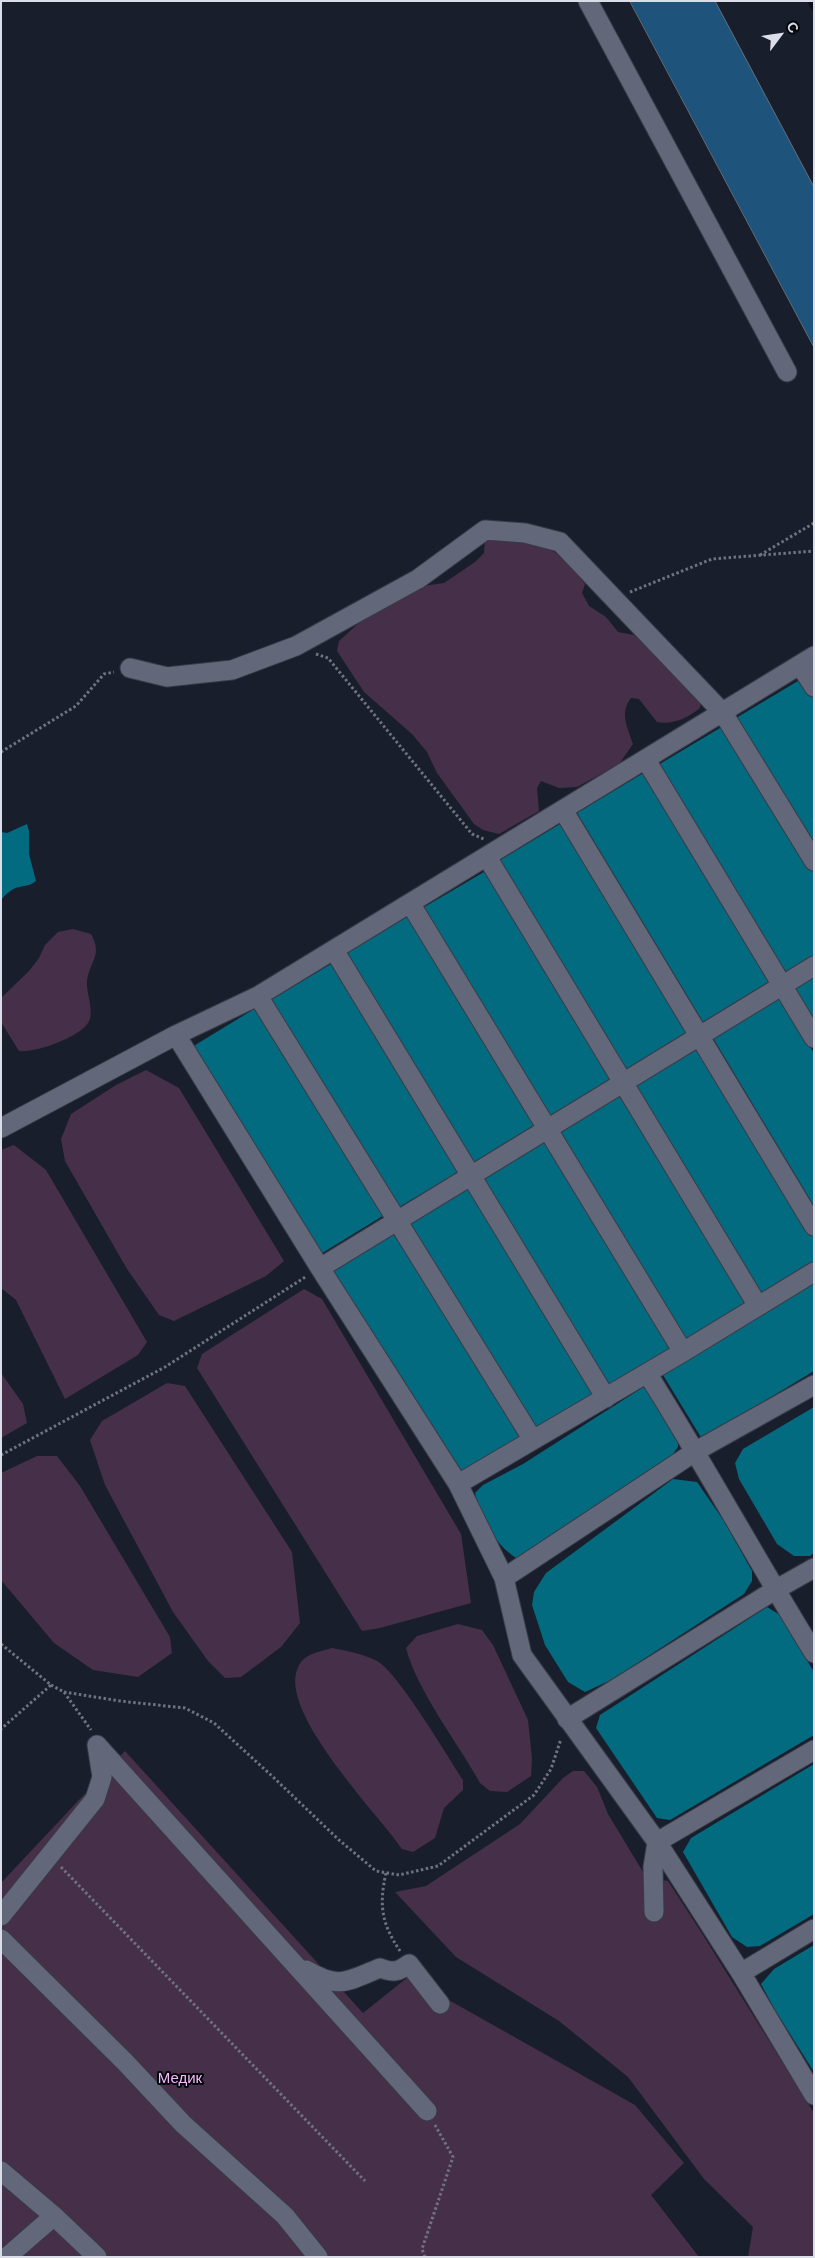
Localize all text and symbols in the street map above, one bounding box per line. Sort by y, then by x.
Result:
north arrow [755,10,805,60]
text: С [783,18,803,36]
park label: Медик [158,2069,202,2087]

